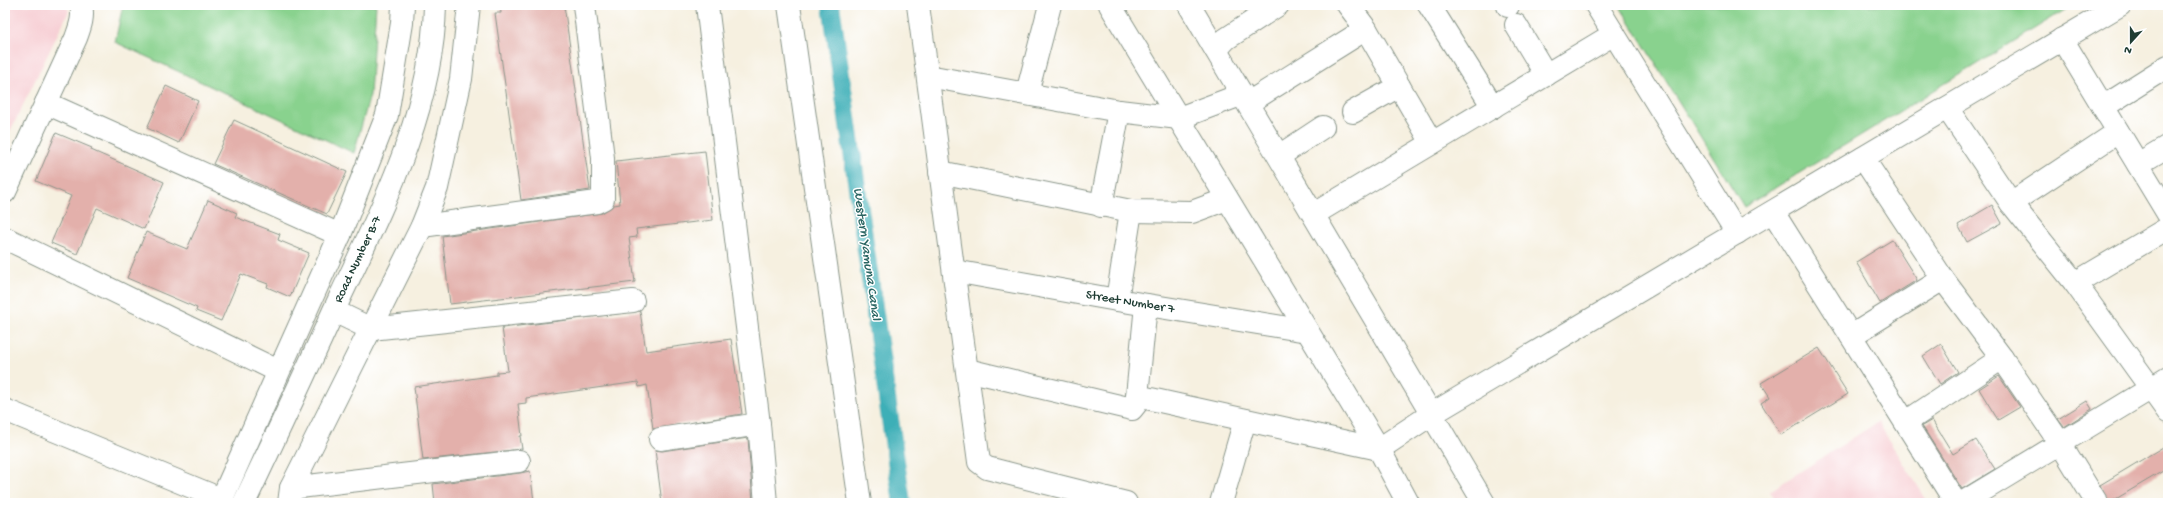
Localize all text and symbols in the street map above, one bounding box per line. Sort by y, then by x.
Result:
north arrow [2111,22,2151,62]
text: N [2123,43,2134,56]
water label: Western Yamuna Canal [848,187,884,322]
street label: Road Number B-7 [331,212,385,305]
street label: Street Number 7 [1085,287,1177,317]

